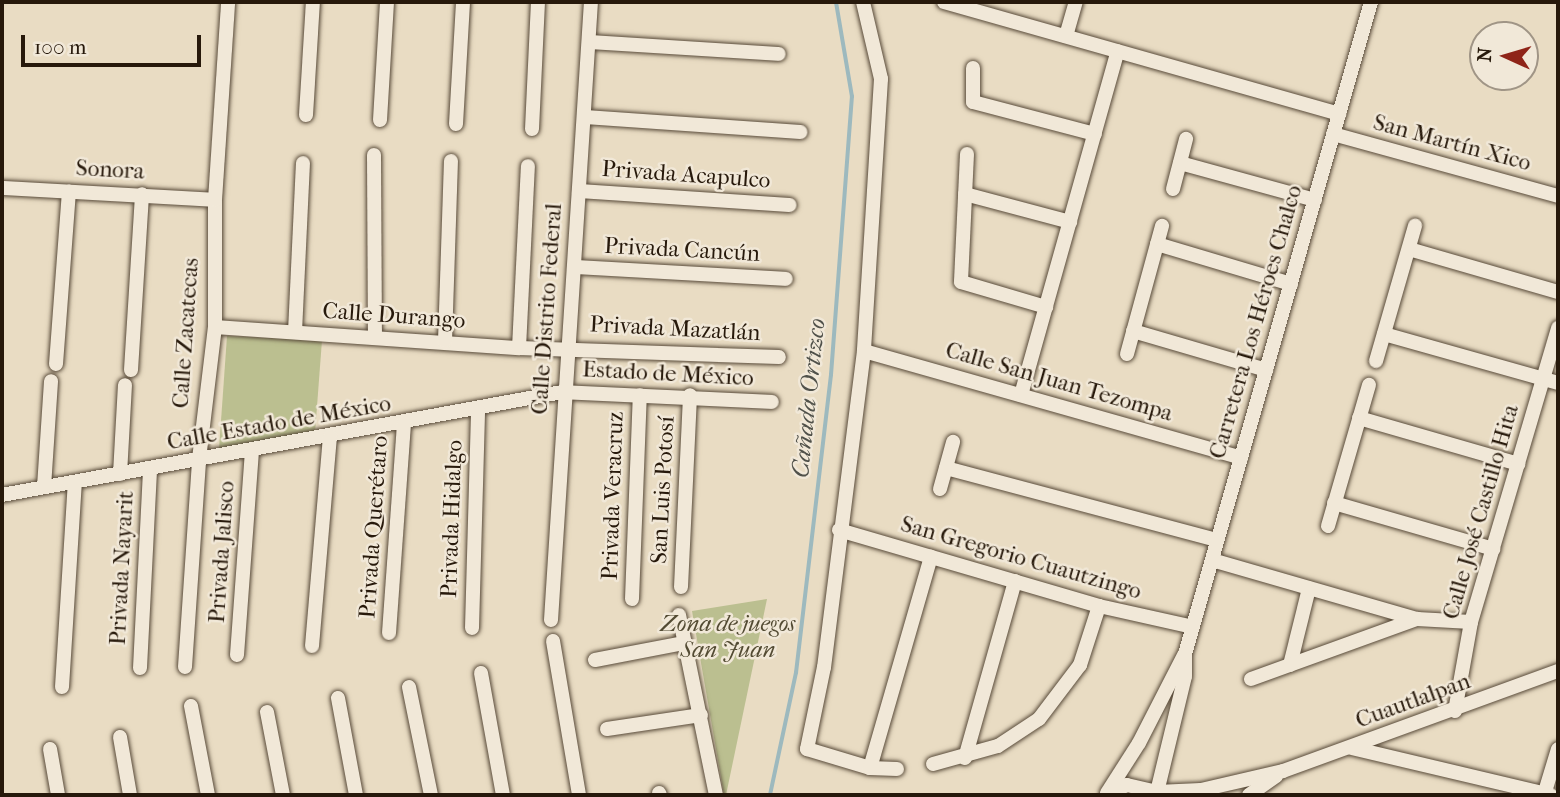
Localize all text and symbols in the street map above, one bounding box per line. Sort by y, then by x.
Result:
scale bar [24,21,205,65]
north arrow [1469,21,1539,91]
text: 100 m [34,35,87,59]
text: N [1474,47,1497,63]
street label: San Martín Xico [1370,109,1534,177]
street label: Sonora [75,154,145,186]
street label: Privada Acapulco [601,155,771,195]
street label: Carretera Los Héroes Chalco [1204,182,1308,462]
street label: Calle Distrito Federal [526,203,568,415]
street label: Privada Cancún [603,232,761,268]
street label: Calle Zacatecas [167,257,205,409]
street label: Calle Durango [322,297,466,335]
street label: Privada Mazatlán [589,311,761,347]
water label: Cañada Ortizco [786,317,832,479]
street label: Calle San Juan Tezompa [942,336,1176,428]
street label: Estado de México [582,356,754,392]
street label: Calle Estado de México [165,390,393,456]
street label: Calle José Castillo Hita [1437,401,1525,623]
street label: Privada Veracruz [596,411,630,581]
street label: San Luis Potosí [645,415,681,565]
street label: Privada Querétaro [354,435,394,619]
street label: Privada Hidalgo [435,439,469,599]
street label: Privada Jalisco [203,480,241,624]
street label: Privada Nayarit [104,490,140,646]
street label: San Gregorio Cuautzingo [897,510,1145,606]
park label: Zona de juegos San Juan [661,610,795,664]
street label: Cuautlalpan [1352,668,1474,734]

